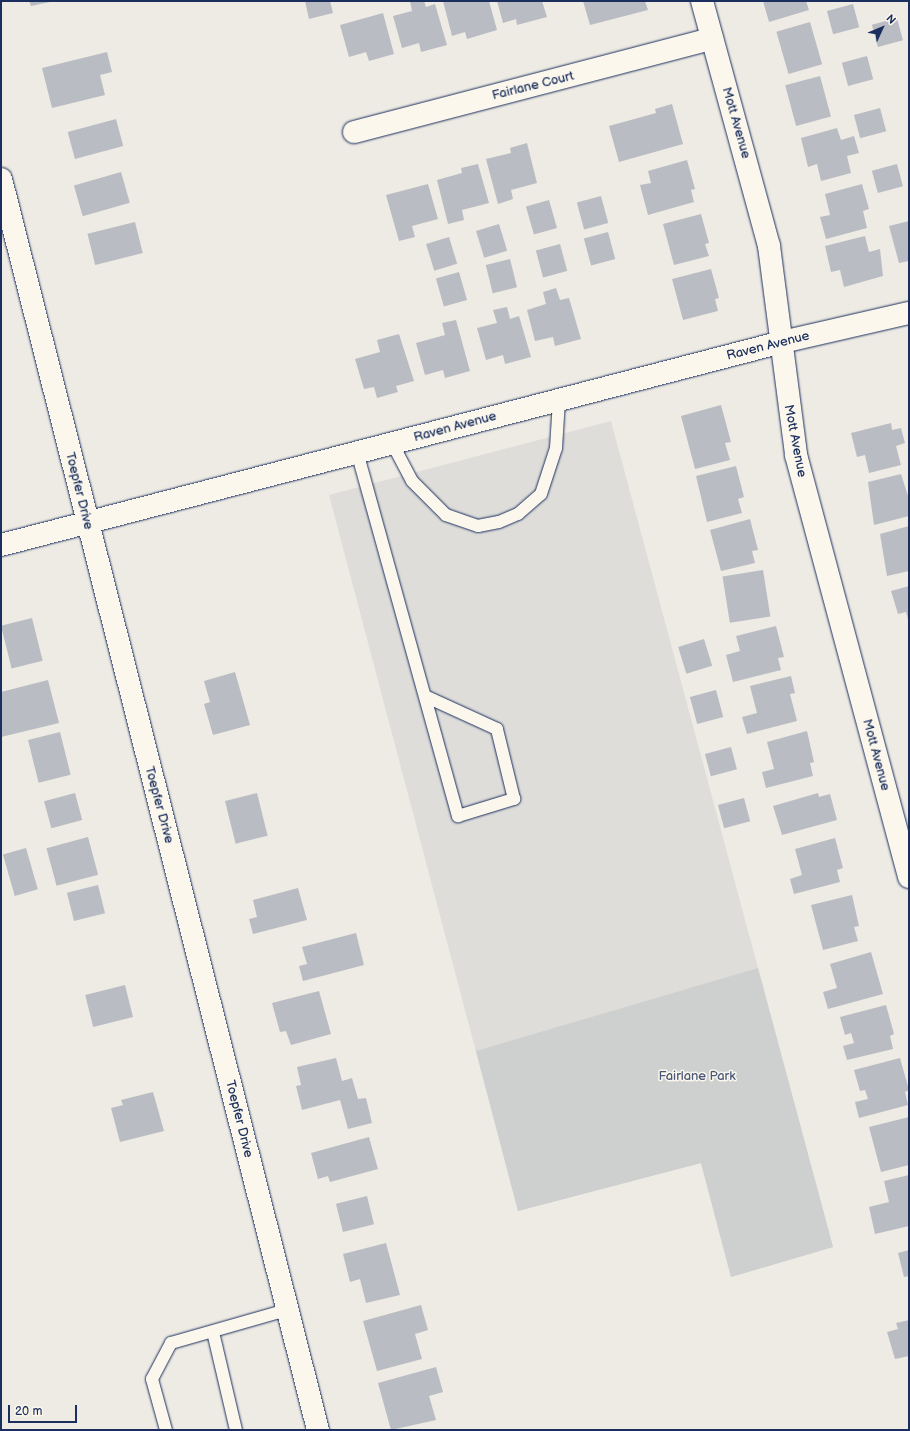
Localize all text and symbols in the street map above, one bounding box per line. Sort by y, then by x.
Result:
north arrow [862,8,902,48]
text: N [883,12,899,27]
street label: Fairlane Court [490,68,576,104]
street label: Mott Avenue [718,85,754,161]
street label: Raven Avenue [725,328,811,364]
street label: Mott Avenue [780,403,810,479]
street label: Raven Avenue [412,408,498,446]
street label: Toepfer Drive [62,451,96,531]
street label: Mott Avenue [859,717,893,793]
street label: Toepfer Drive [141,765,177,845]
park label: Fairlane Park [658,1068,736,1084]
street label: Toepfer Drive [222,1079,256,1159]
scale bar [10,1397,79,1423]
text: 20 m [15,1404,42,1419]

